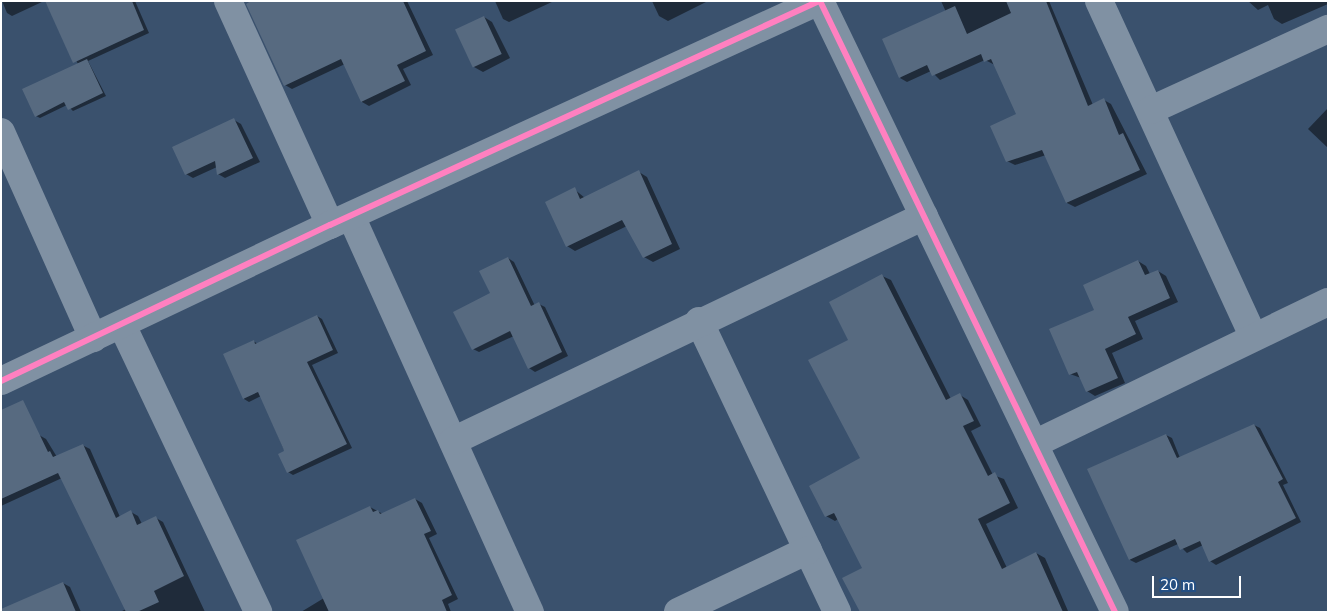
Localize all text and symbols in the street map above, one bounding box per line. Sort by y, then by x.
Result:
scale bar [1154,566,1243,598]
text: 20 m [1160,575,1195,594]

